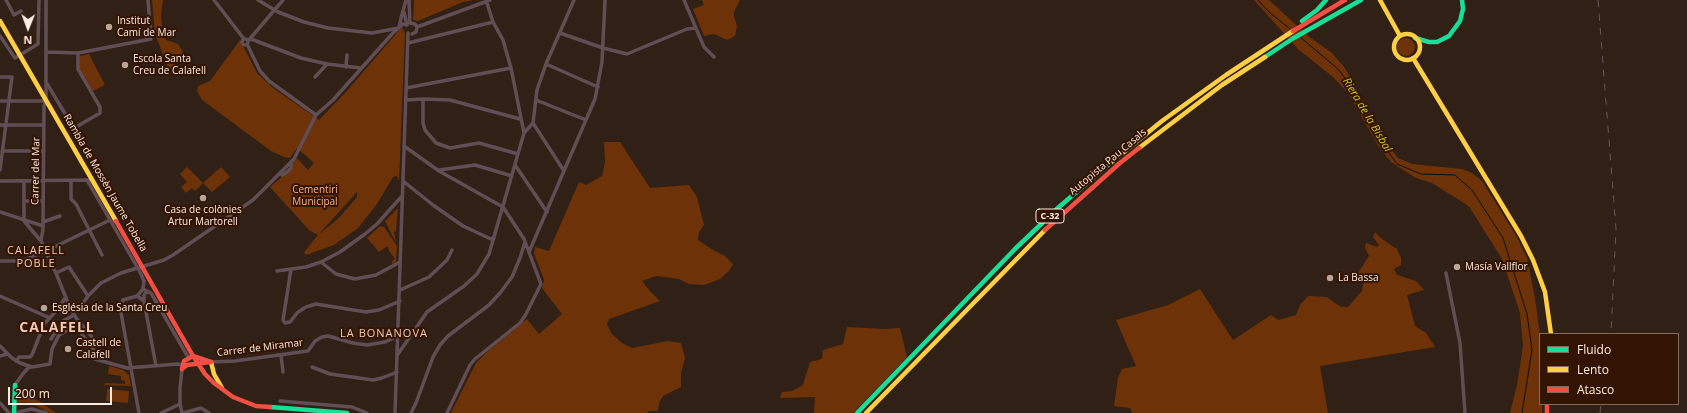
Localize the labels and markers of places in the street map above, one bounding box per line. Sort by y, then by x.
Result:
place label: Institut Camí de Mar [117,15,176,38]
marker: Institut Camí de Mar [104,22,114,32]
place label: Escola Santa Creu de Calafell [133,53,206,76]
marker: Escola Santa Creu de Calafell [120,60,130,70]
marker: Casa de colònies Artur Martorell [198,193,208,203]
place label: Casa de colònies Artur Martorell [164,204,242,228]
place label: Masía Vallflor [1465,261,1528,273]
marker: Masía Vallflor [1452,262,1462,272]
place label: La Bassa [1338,272,1378,284]
marker: La Bassa [1325,273,1335,283]
place label: Església de la Santa Creu [52,302,167,314]
marker: Església de la Santa Creu [39,303,49,313]
place label: Castell de Calafell [76,337,121,360]
marker: Castell de Calafell [63,344,73,354]

